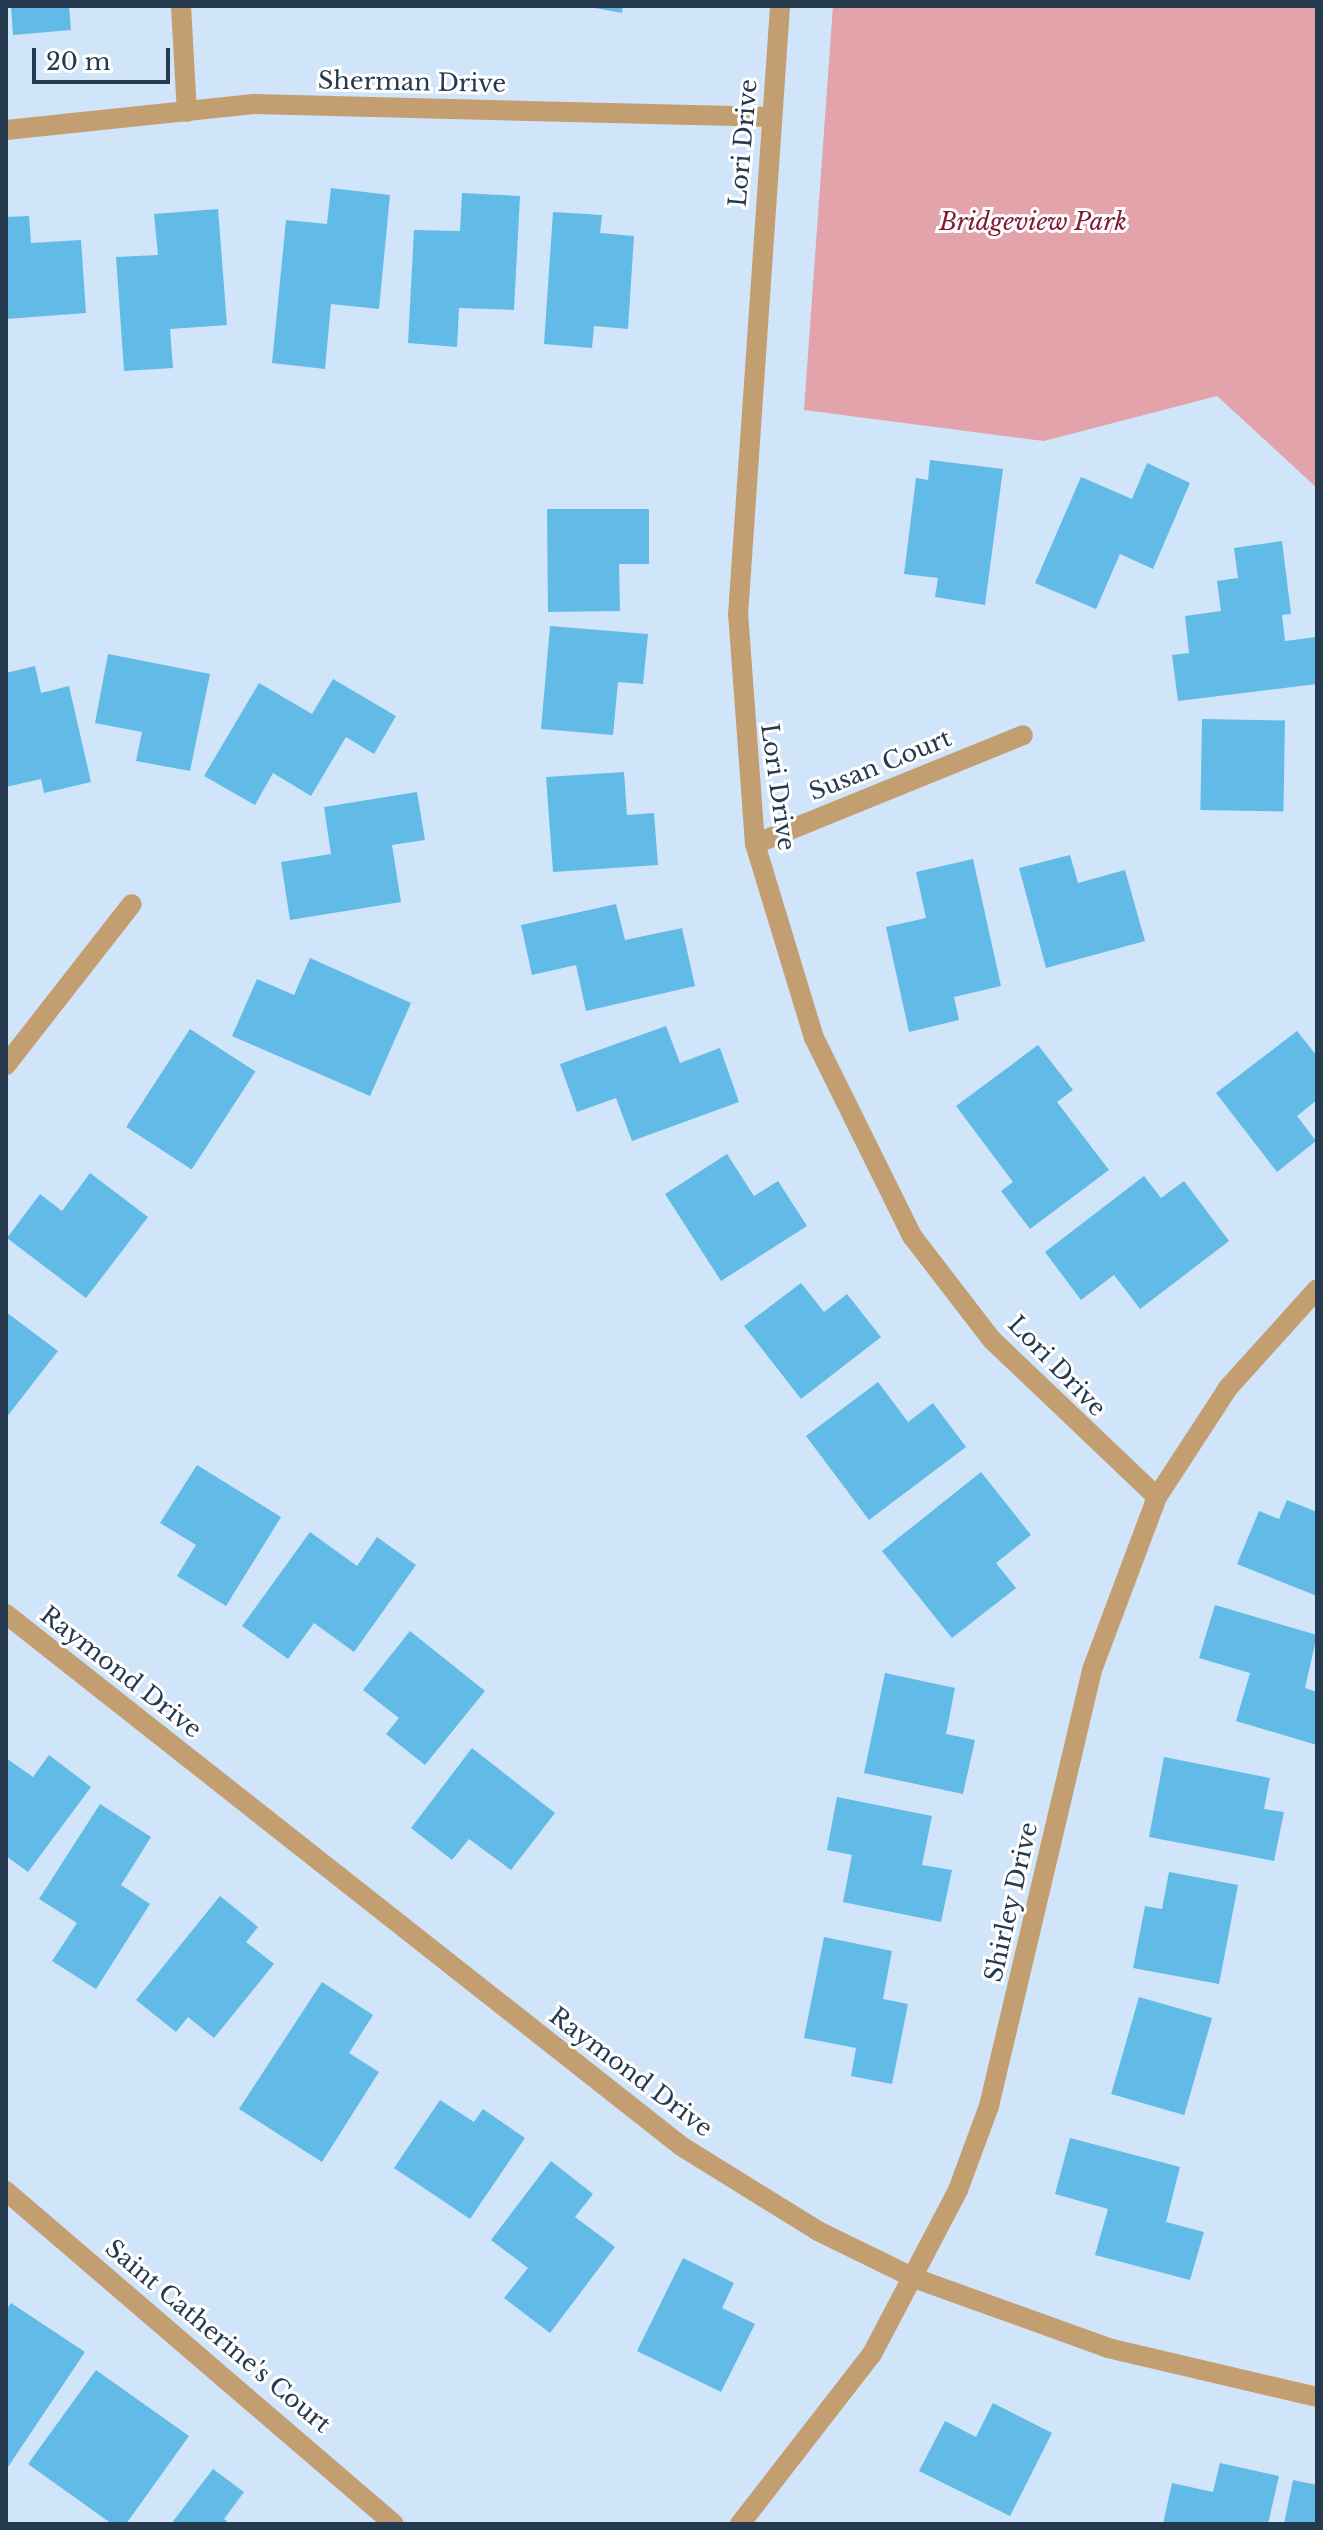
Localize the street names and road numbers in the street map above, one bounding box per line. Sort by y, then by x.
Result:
street label: Sherman Drive [318,66,506,98]
street label: Lori Drive [723,78,763,208]
street label: Lori Drive [755,721,801,853]
street label: Susan Court [805,723,955,807]
street label: Lori Drive [1002,1310,1112,1422]
street label: Raymond Drive [35,1600,207,1744]
street label: Shirley Drive [979,1819,1043,1985]
street label: Raymond Drive [544,2001,718,2143]
street label: Saint Catherine's Court [100,2233,336,2439]

